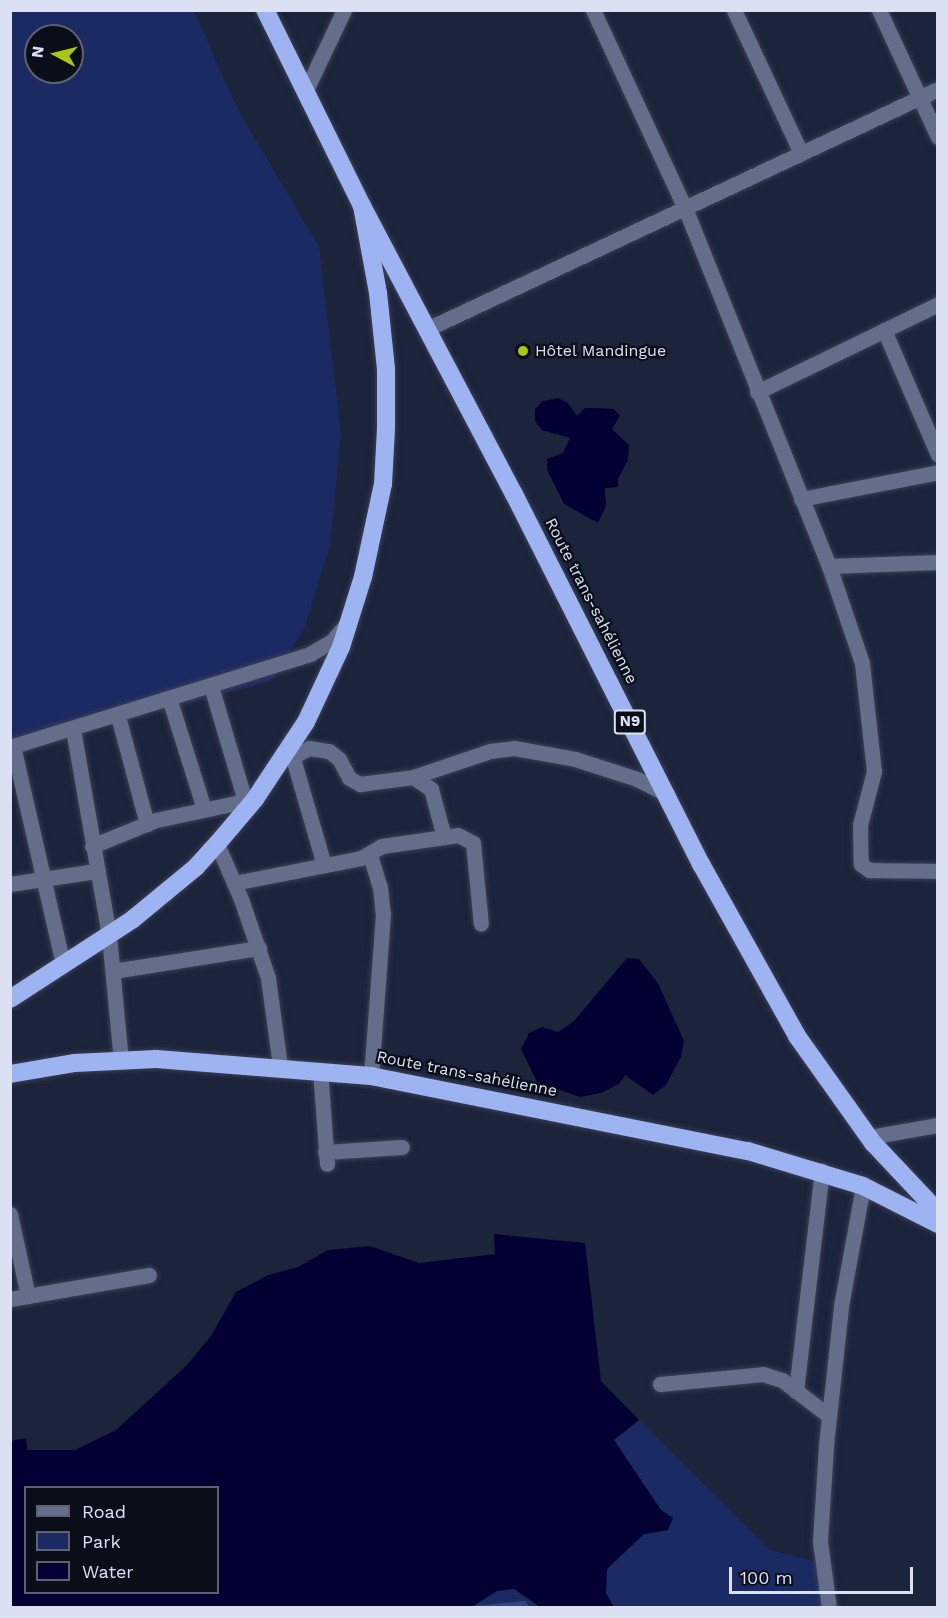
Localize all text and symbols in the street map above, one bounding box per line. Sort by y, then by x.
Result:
north arrow [24,24,84,84]
text: N [27,45,48,59]
place label: Hôtel Mandingue [535,341,667,361]
marker: Hôtel Mandingue [516,344,530,358]
street label: Route trans-sahélienne [541,515,641,687]
road number: N9 [614,710,646,734]
street label: Route trans-sahélienne [375,1047,559,1101]
legend [24,1486,219,1594]
text: Road [82,1501,126,1522]
text: Park [82,1531,121,1552]
scale bar [732,1555,916,1593]
text: Water [82,1561,134,1582]
text: 100 m [740,1567,793,1588]

